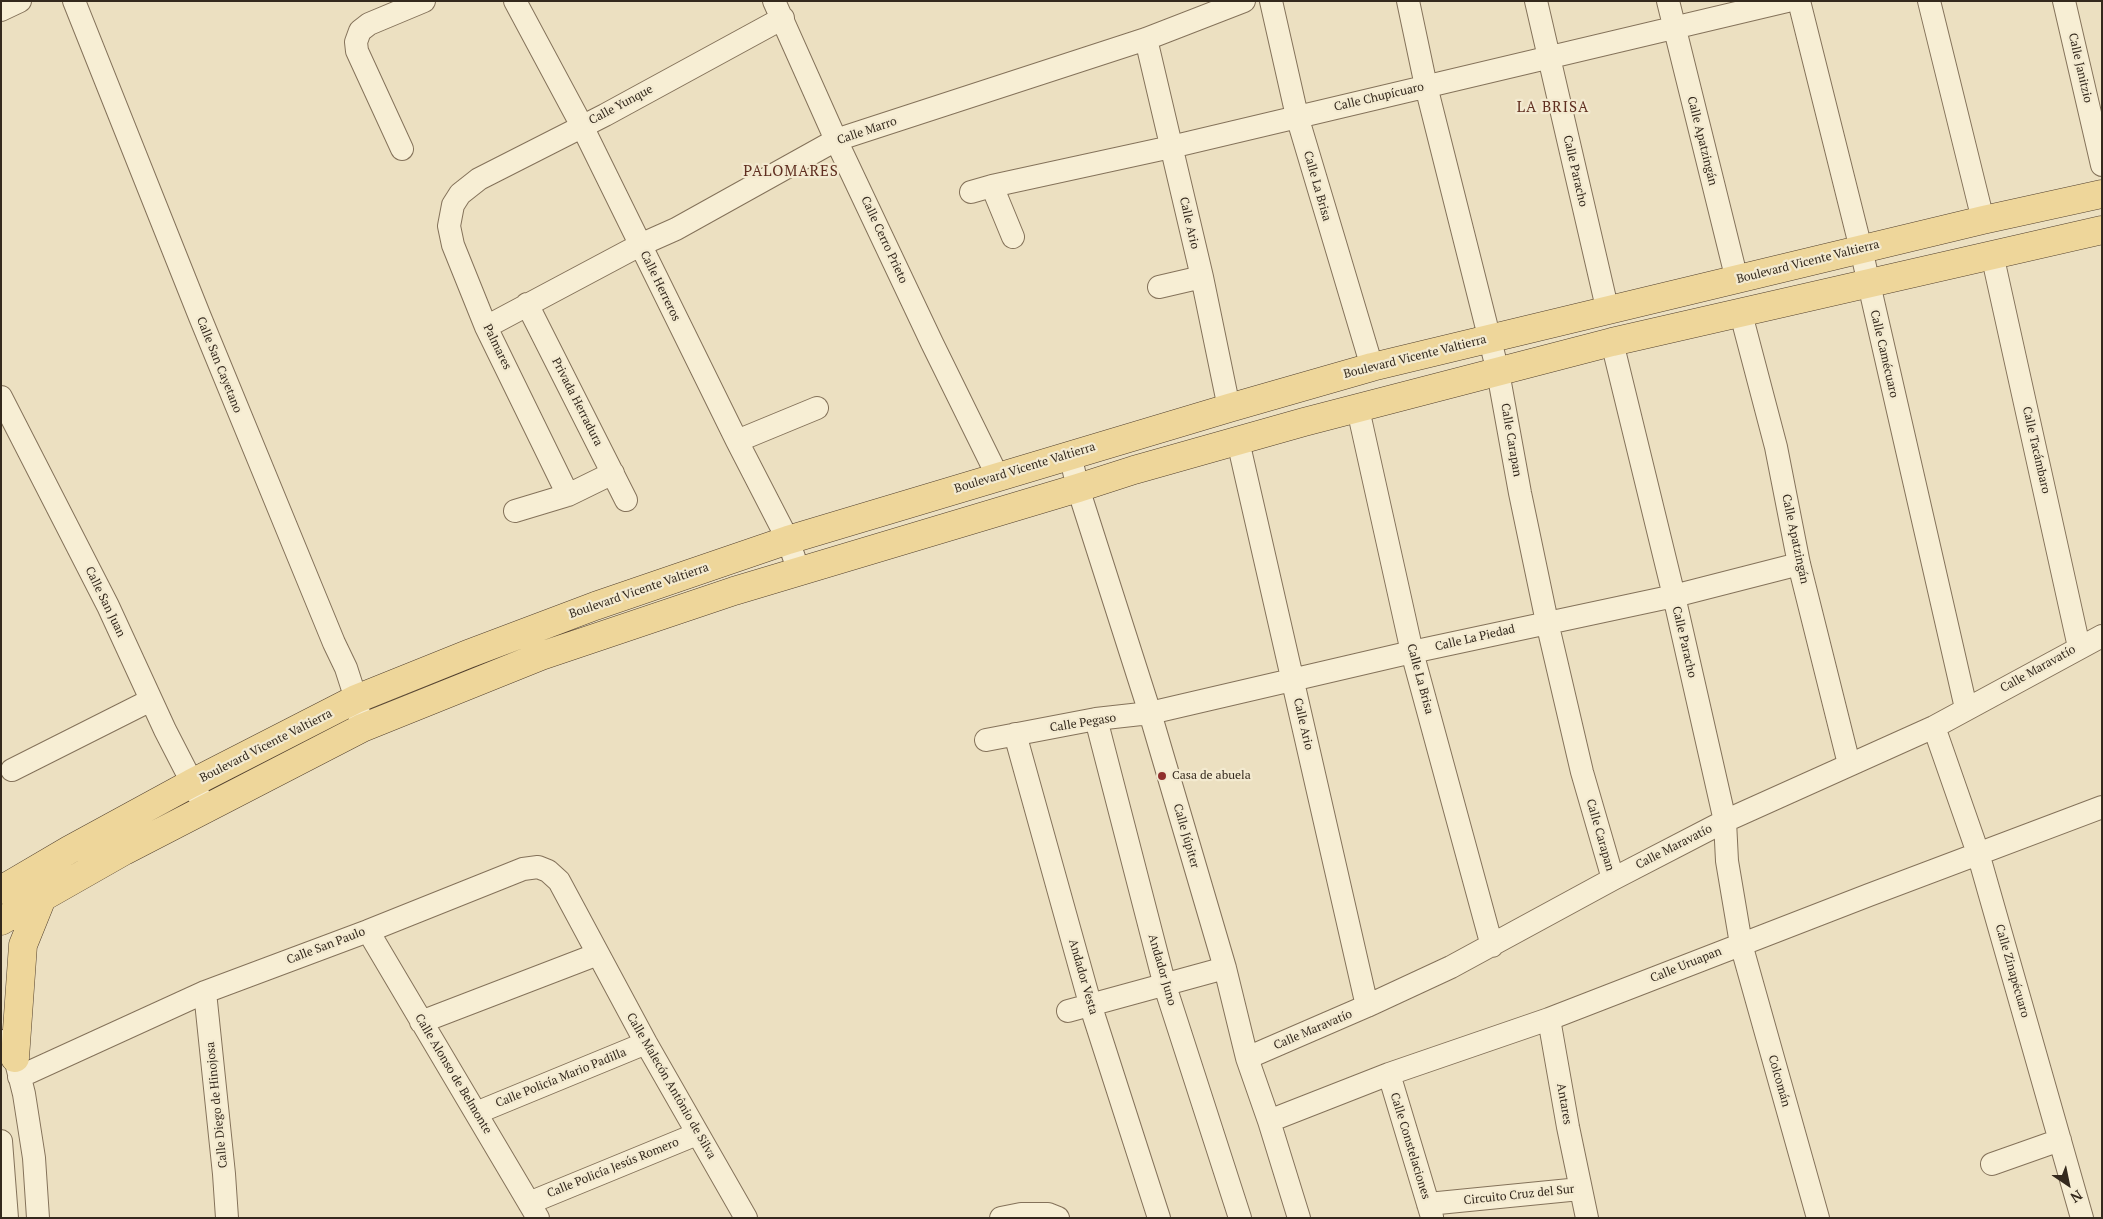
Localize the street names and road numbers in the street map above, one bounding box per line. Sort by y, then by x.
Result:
street label: Calle Janitzio [2065,32,2095,104]
street label: Calle Chupícuaro [1333,80,1425,114]
street label: Calle Yunque [587,82,655,128]
street label: Calle Apatzingán [1684,95,1720,187]
street label: Calle Marro [835,114,899,148]
street label: Calle Paracho [1560,134,1590,208]
street label: Calle La Brisa [1300,149,1334,223]
street label: Calle Cerro Prieto [857,194,911,286]
street label: Calle Ario [1176,196,1202,250]
street label: Boulevard Vicente Valtierra [1735,237,1881,287]
street label: Calle Herreros [637,248,683,324]
street label: Calle Camécuaro [1867,309,1901,399]
street label: Calle San Cayetano [193,315,245,415]
street label: Palmares [480,322,514,372]
street label: Boulevard Vicente Valtierra [1342,332,1488,382]
street label: Privada Herradura [548,355,606,449]
street label: Calle Carapan [1497,402,1525,478]
street label: Calle Tacámbaro [2019,405,2053,495]
street label: Boulevard Vicente Valtierra [953,440,1097,496]
street label: Calle Apatzingán [1778,493,1812,585]
street label: Boulevard Vicente Valtierra [567,560,711,622]
street label: Calle San Juan [82,564,128,640]
street label: Calle Paracho [1669,605,1699,679]
street label: Calle La Piedad [1434,622,1516,654]
street label: Calle La Brisa [1404,642,1436,716]
street label: Calle Maravatío [1998,642,2078,696]
street label: Calle Ario [1290,697,1316,751]
street label: Boulevard Vicente Valtierra [197,706,335,786]
street label: Calle Pegaso [1049,711,1117,735]
street label: Calle Carapan [1583,797,1617,873]
street label: Calle Júpiter [1170,802,1202,870]
street label: Calle Maravatío [1633,822,1715,872]
street label: Calle Zinapécuaro [1992,923,2032,1019]
street label: Calle San Paulo [285,924,367,968]
street label: Andador Juno [1145,933,1179,1007]
street label: Andador Vesta [1065,938,1101,1016]
street label: Calle Uruapan [1648,944,1724,986]
street label: Calle Maravatío [1272,1007,1354,1053]
street label: Calle Malecón Antônio de Silva [623,1010,719,1162]
street label: Calle Alonso de Belmonte [411,1011,495,1137]
street label: Calle Diego de Hinojosa [203,1041,231,1169]
street label: Calle Policía Mario Padilla [493,1045,629,1111]
street label: Colcomán [1765,1053,1793,1109]
street label: Antares [1553,1082,1575,1126]
street label: Calle Constelaciones [1387,1091,1433,1201]
street label: Calle Policía Jesús Romero [545,1135,681,1201]
street label: Circuito Cruz del Sur [1463,1182,1575,1208]

